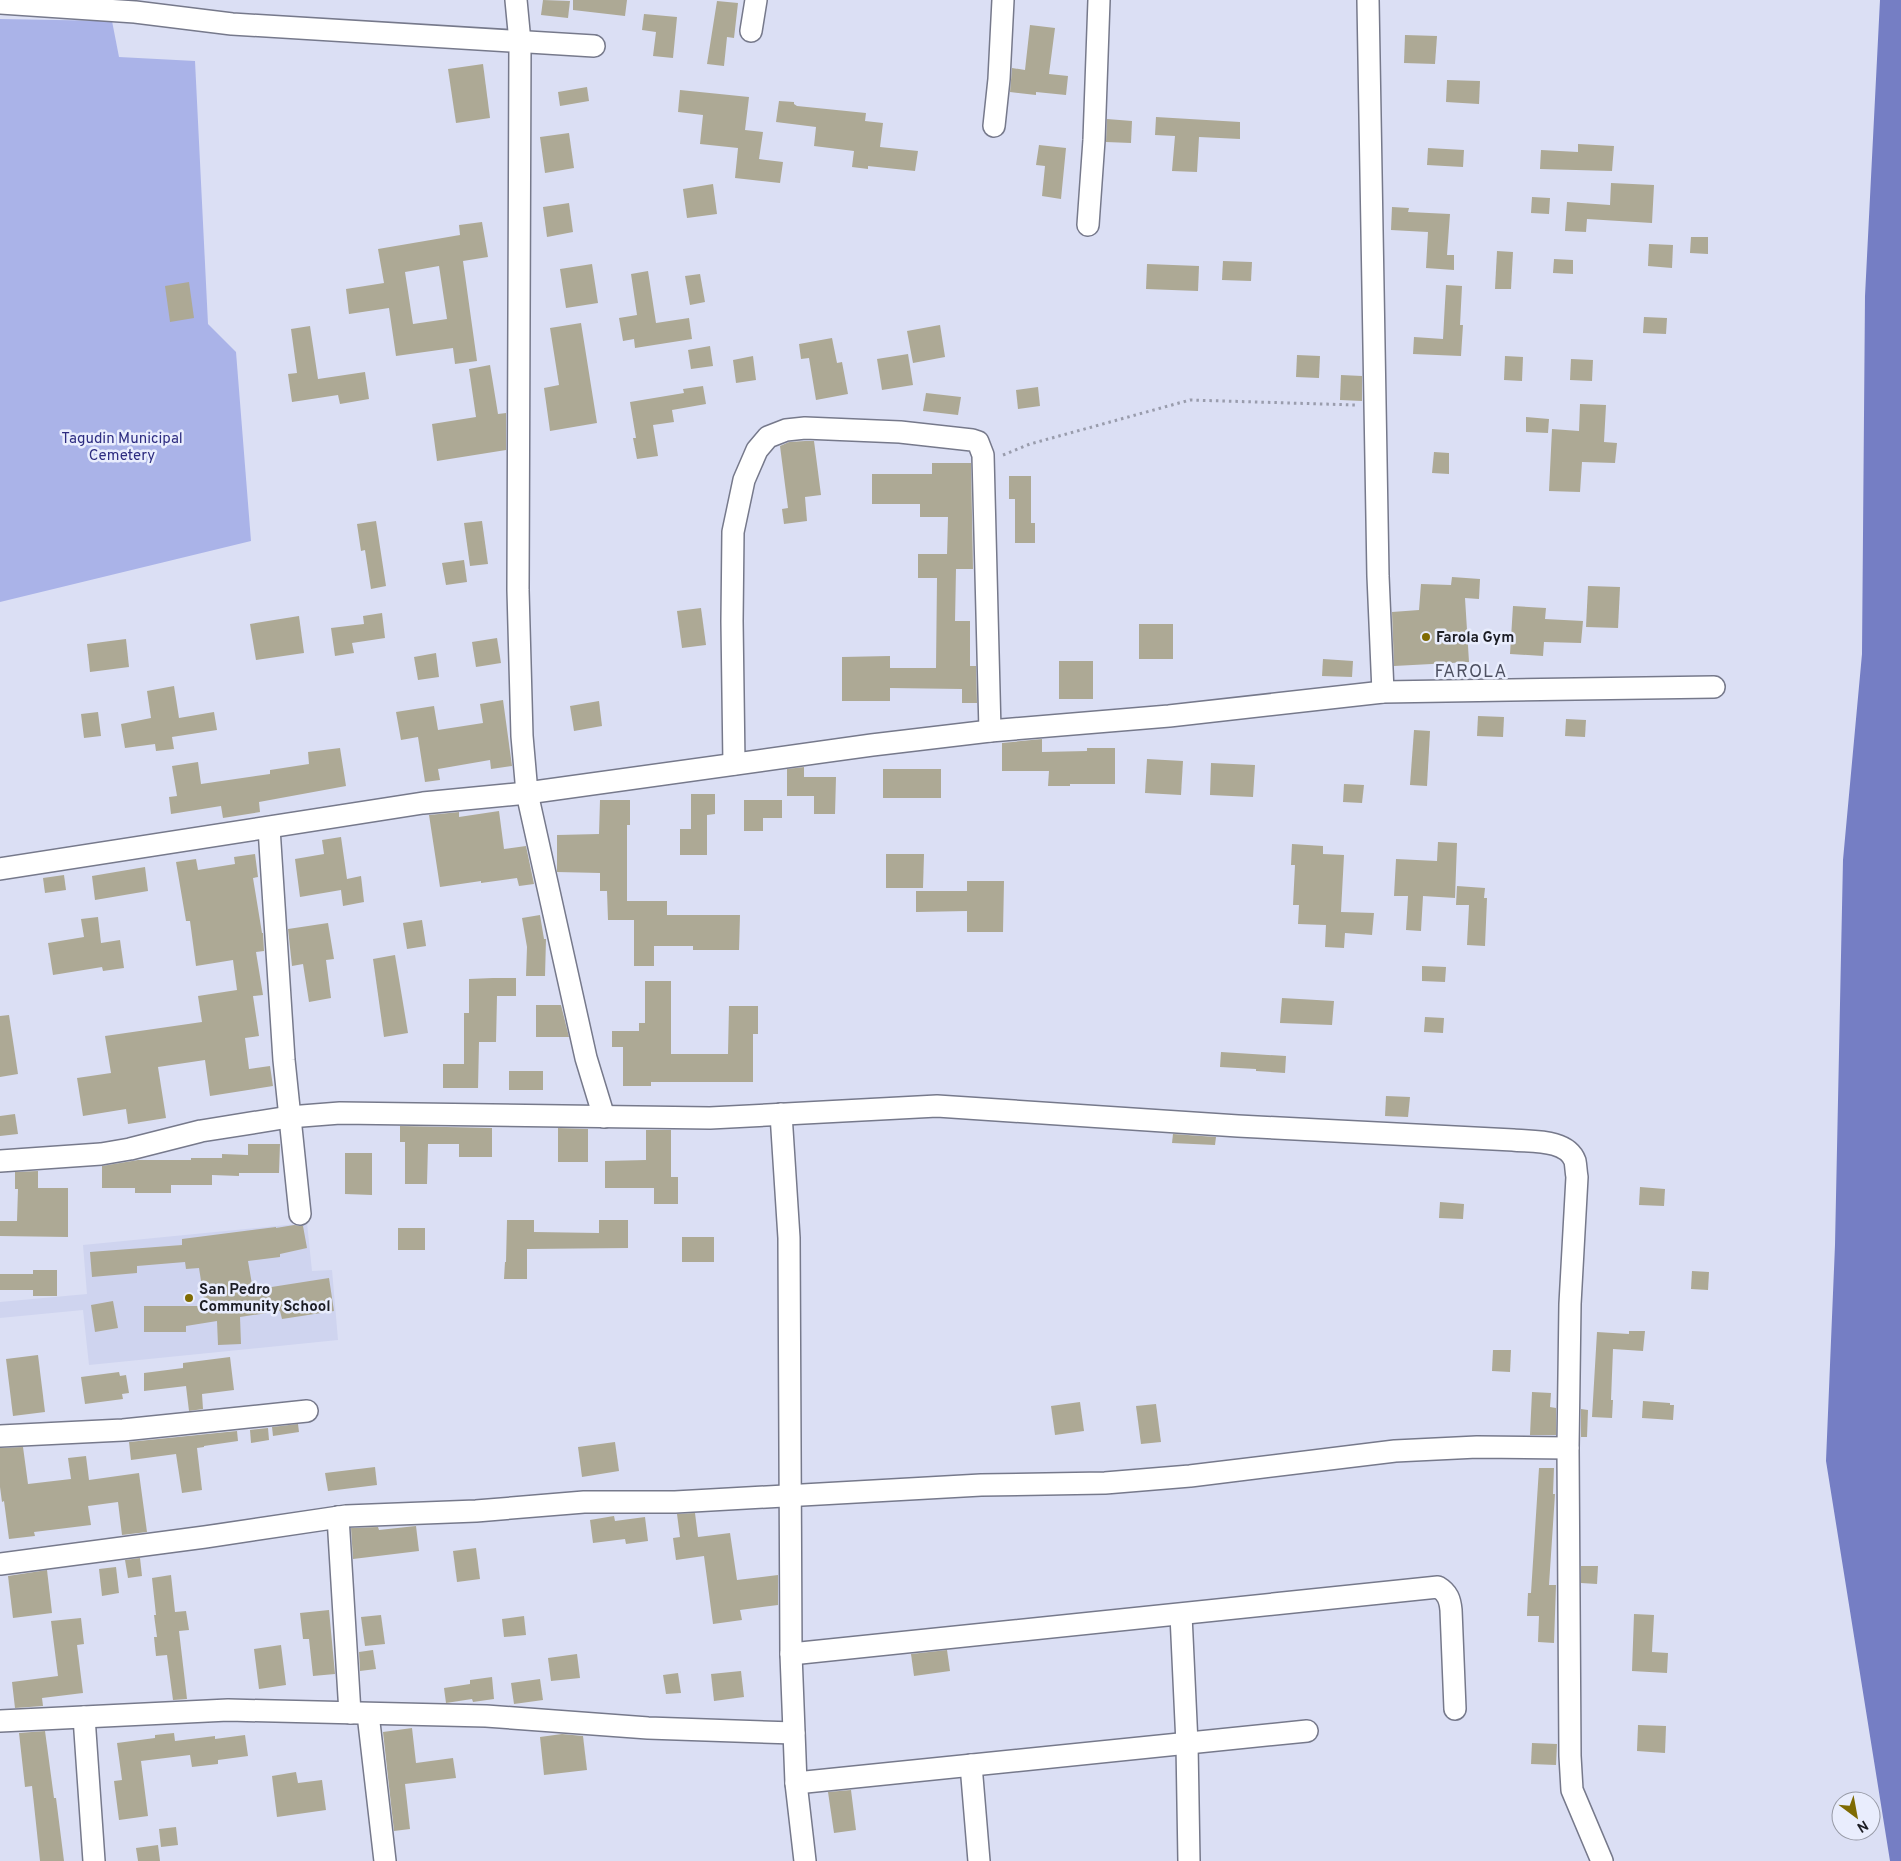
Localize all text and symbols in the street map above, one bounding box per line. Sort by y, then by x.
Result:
park label: Tagudin Municipal Cemetery [61,430,183,466]
place label: Farola Gym [1436,629,1514,648]
marker: Farola Gym [1420,631,1432,643]
district label: FAROLA [1434,661,1508,684]
place label: San Pedro Community School [199,1281,331,1317]
marker: San Pedro Community School [183,1292,195,1304]
north arrow [1831,1791,1881,1841]
text: N [1853,1816,1871,1836]

